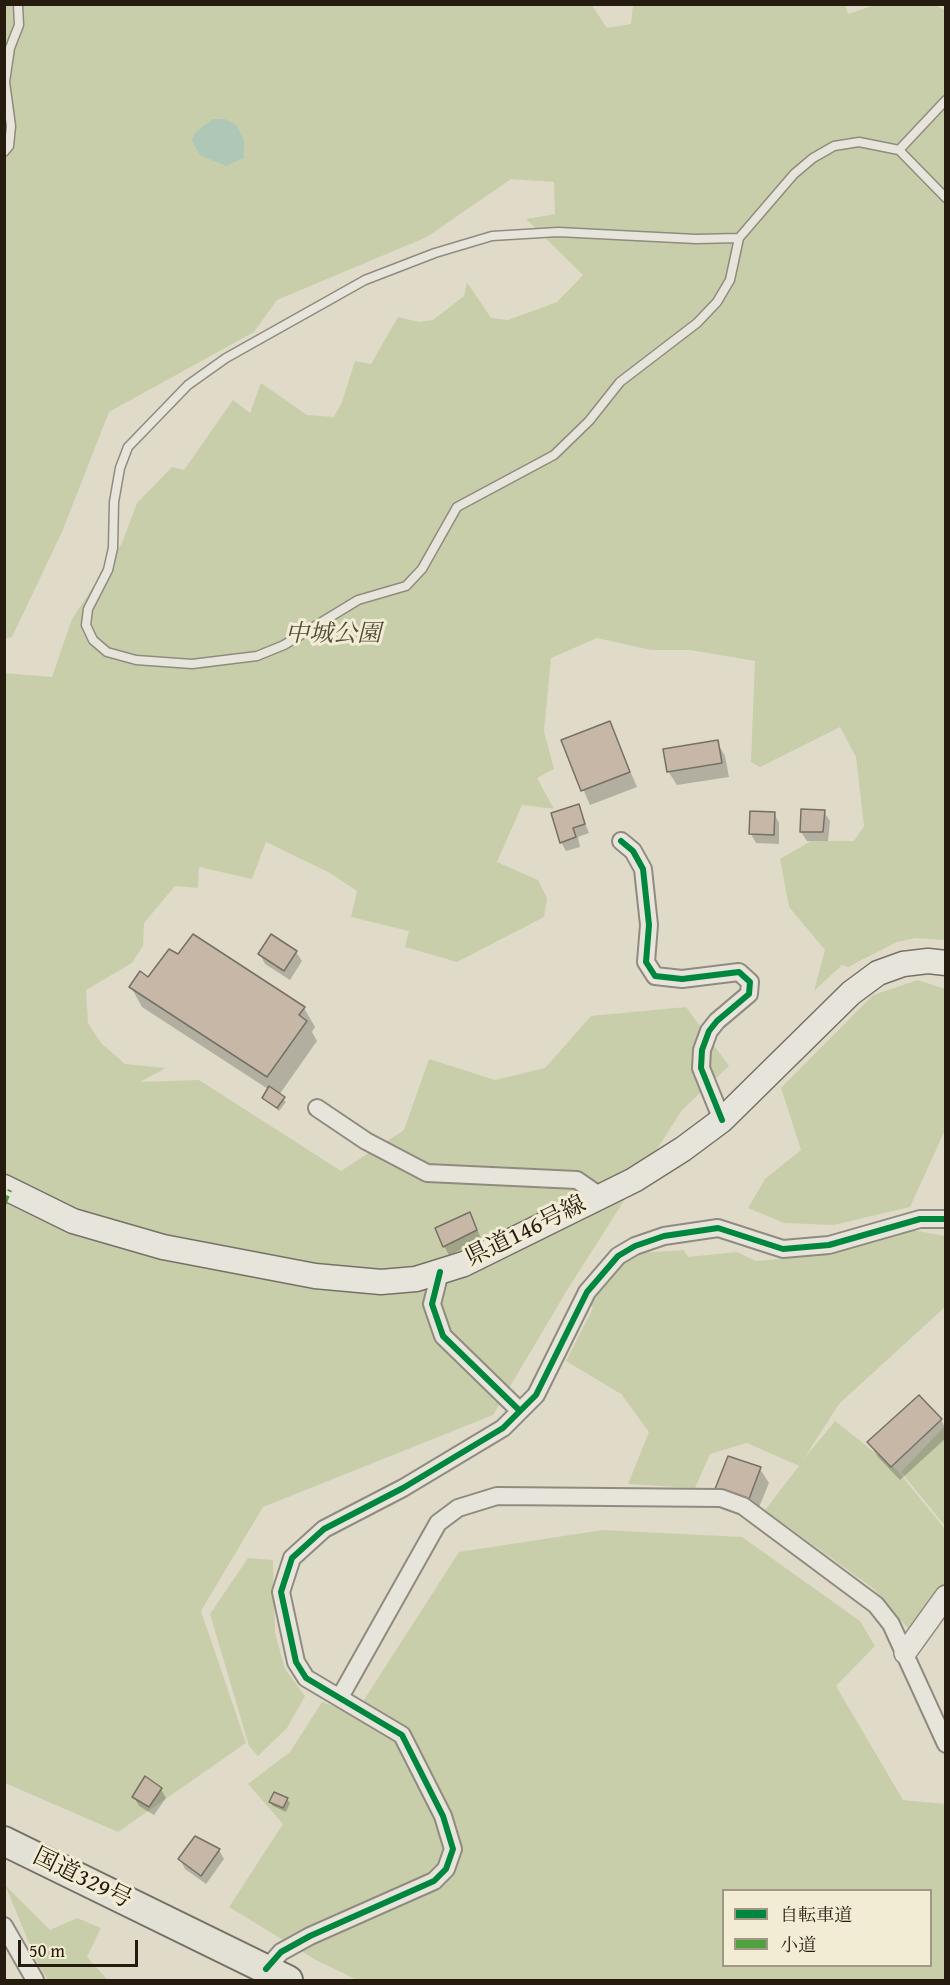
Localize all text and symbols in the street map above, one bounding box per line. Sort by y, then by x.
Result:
park label: 中城公園 [285,621,381,649]
street label: 県道146号線 [461,1190,591,1274]
street label: 国道329号 [28,1843,136,1915]
legend [722,1889,932,1967]
text: 自転車道 [780,1901,852,1928]
scale bar [21,1928,141,1966]
text: 小道 [780,1931,816,1958]
text: 50 m [29,1937,65,1964]

